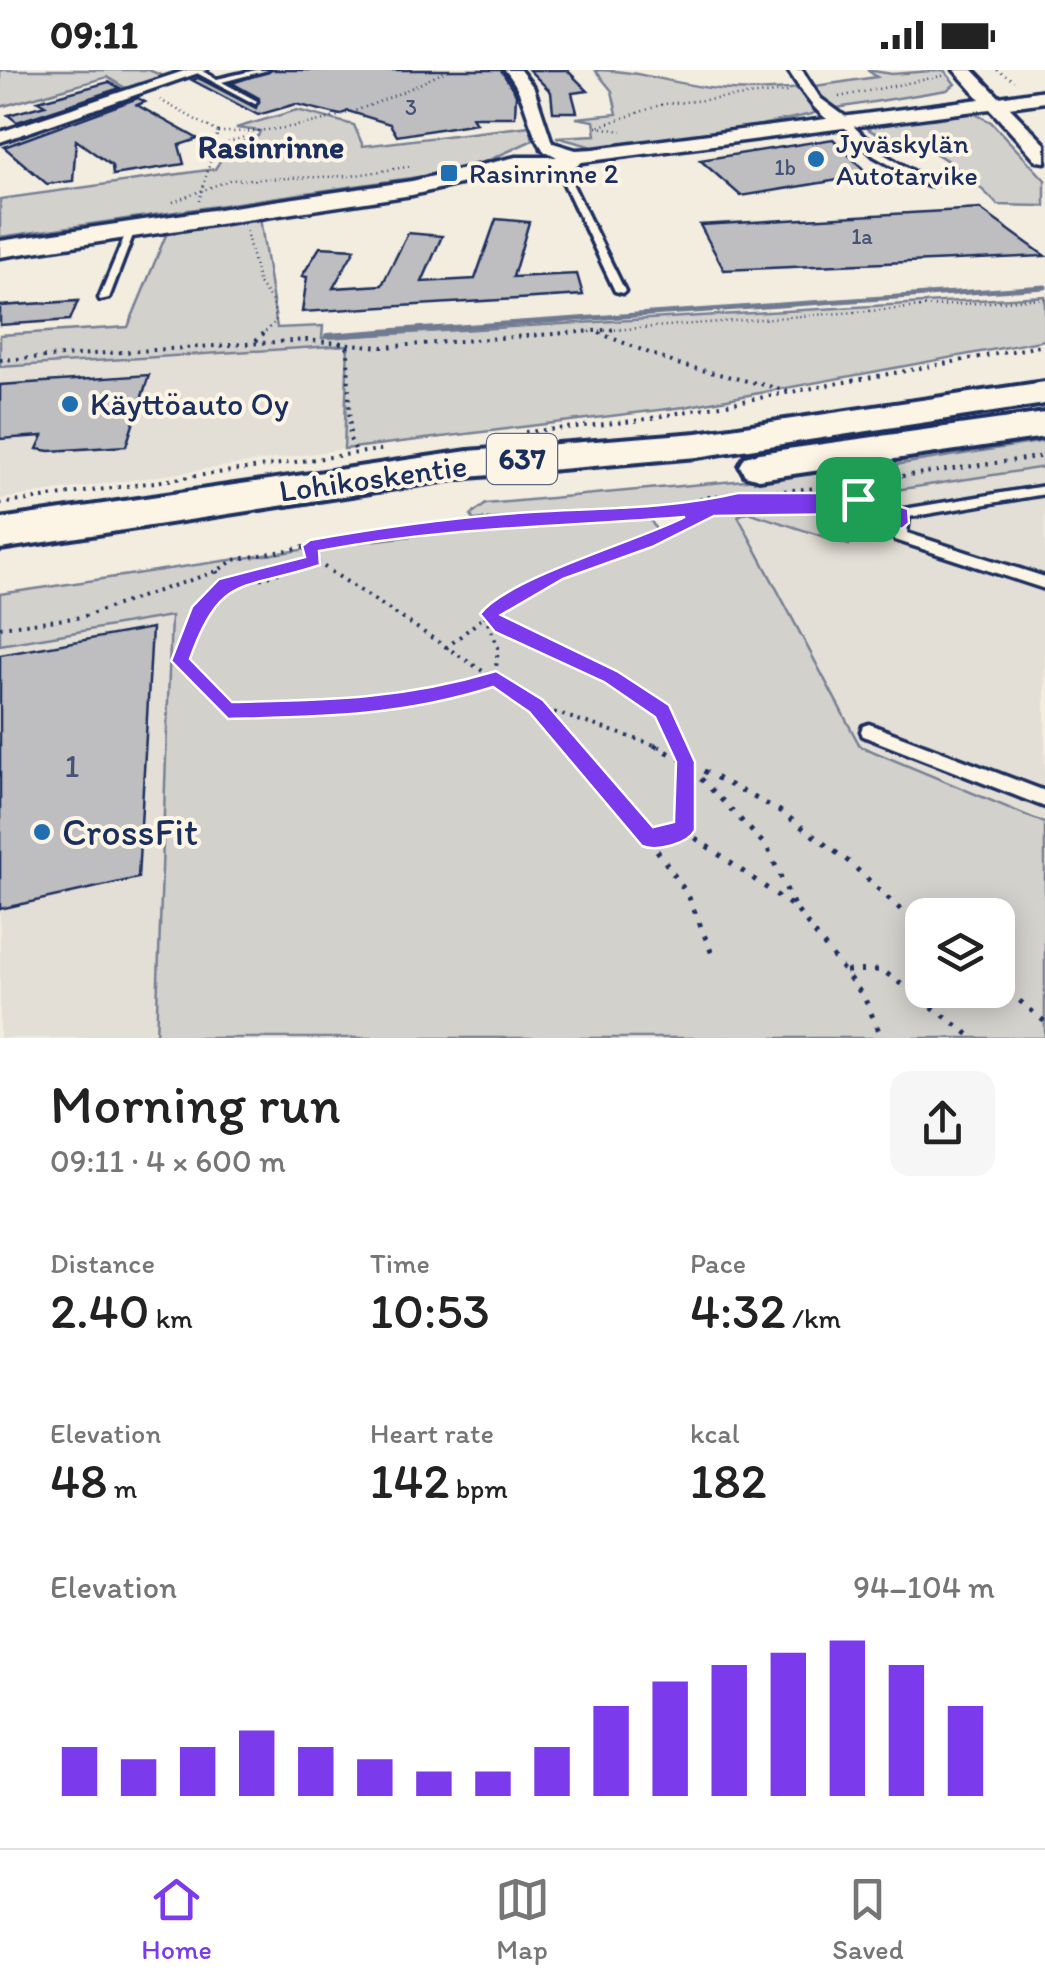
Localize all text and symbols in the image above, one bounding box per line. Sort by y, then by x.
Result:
text: 09:11 [50,12,138,58]
house number: 3 [405,94,417,121]
place label: Jyväskylän Autotarvike [836,126,978,192]
district label: Rasinrinne [198,128,344,166]
marker: Jyväskylän Autotarvike [805,148,827,170]
house number: 1b [774,154,796,181]
place label: Rasinrinne 2 [469,156,619,190]
marker: Rasinrinne 2 [438,162,460,184]
house number: 1a [851,223,873,250]
place label: Käyttöauto Oy [90,385,289,423]
marker: Käyttöauto Oy [59,393,81,415]
road number: 637 [487,434,557,484]
street label: Lohikoskentie [277,446,469,510]
pin [816,457,901,542]
icon: arrive [831,472,886,527]
house number: 1 [65,747,80,785]
place label: CrossFit [62,809,198,855]
marker: CrossFit [31,821,53,843]
map controls [905,898,1015,1008]
button: layers [905,898,1015,1008]
text: Morning run [50,1071,341,1137]
button: share [890,1071,995,1176]
text: 09:11 · 4 × 600 m [50,1142,286,1180]
text: Distance [50,1246,155,1280]
text: Time [370,1246,430,1280]
text: Pace [690,1246,746,1280]
text: 2.40 [50,1280,149,1341]
text: 10:53 [370,1280,490,1341]
text: 4:32 [690,1280,786,1341]
text: km [149,1301,193,1335]
text: /km [786,1301,841,1335]
text: Elevation [50,1416,161,1450]
text: Heart rate [370,1416,494,1450]
text: kcal [690,1416,740,1450]
text: 48 [50,1450,107,1511]
text: 142 [370,1450,450,1511]
text: 182 [690,1450,767,1511]
text: m [107,1471,137,1505]
text: bpm [450,1471,508,1505]
text: Elevation [50,1568,177,1606]
text: 94–104 m [853,1568,995,1606]
tab: Home [141,1872,212,1966]
tab: Map [495,1872,550,1966]
tab: Saved [832,1872,904,1966]

